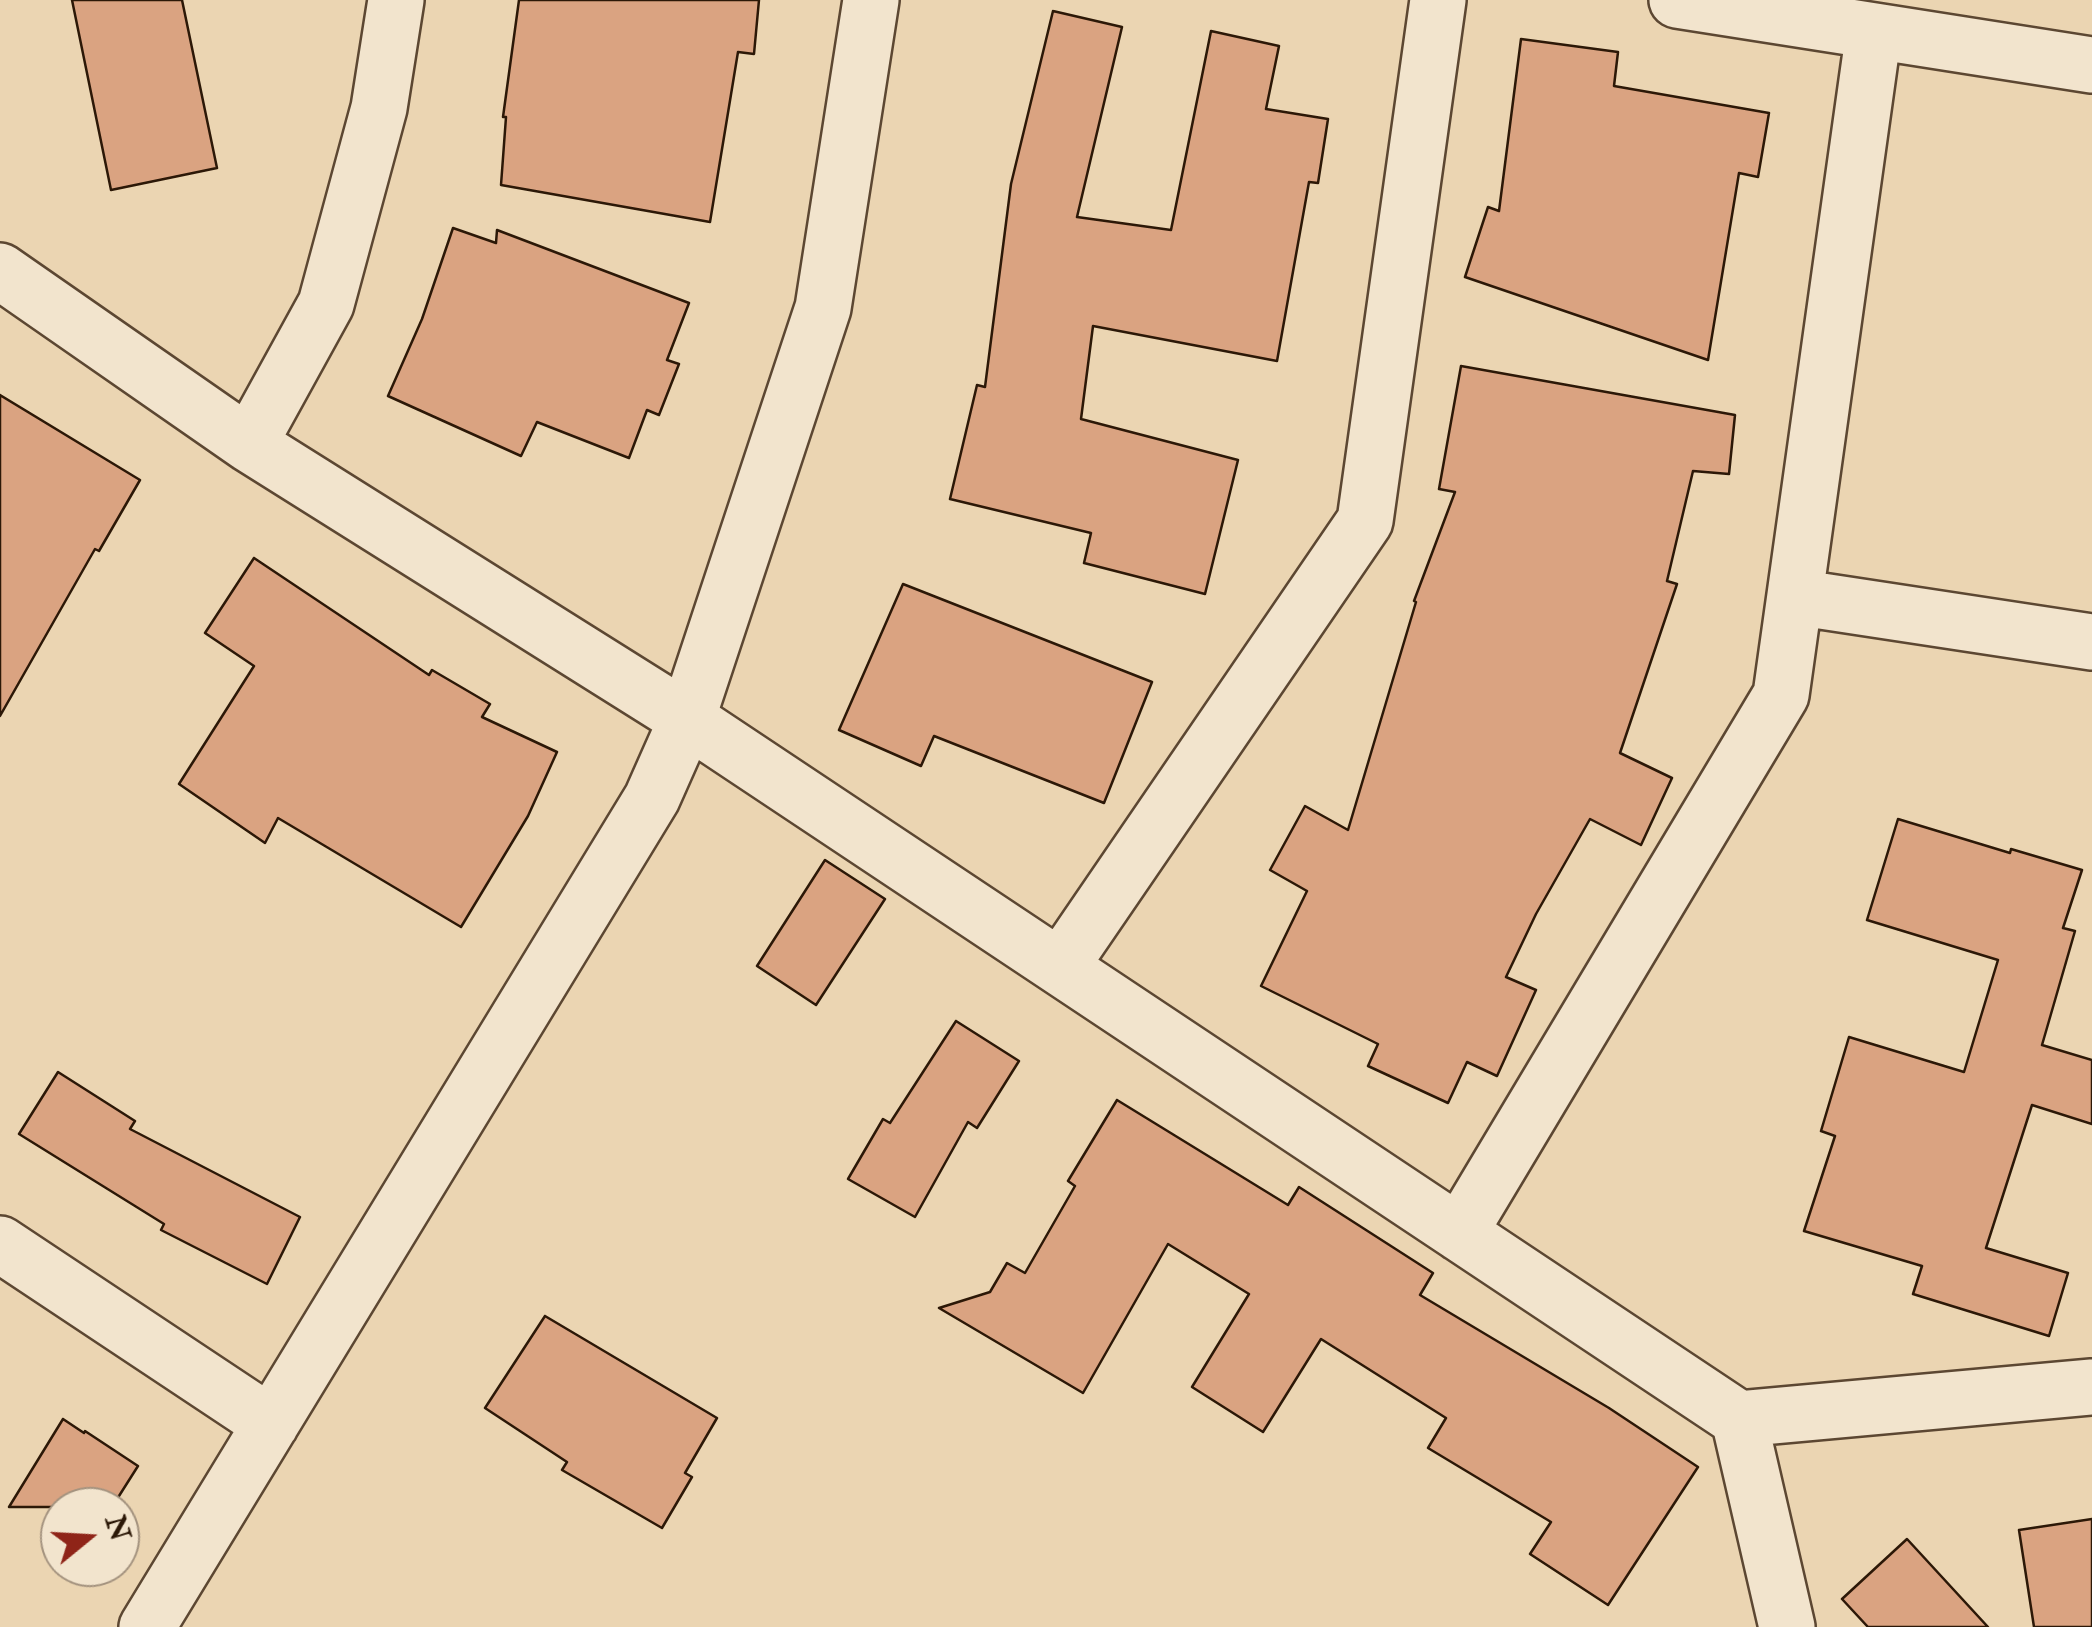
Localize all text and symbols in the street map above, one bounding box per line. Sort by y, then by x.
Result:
north arrow [40,1487,140,1587]
text: N [97,1511,138,1546]

